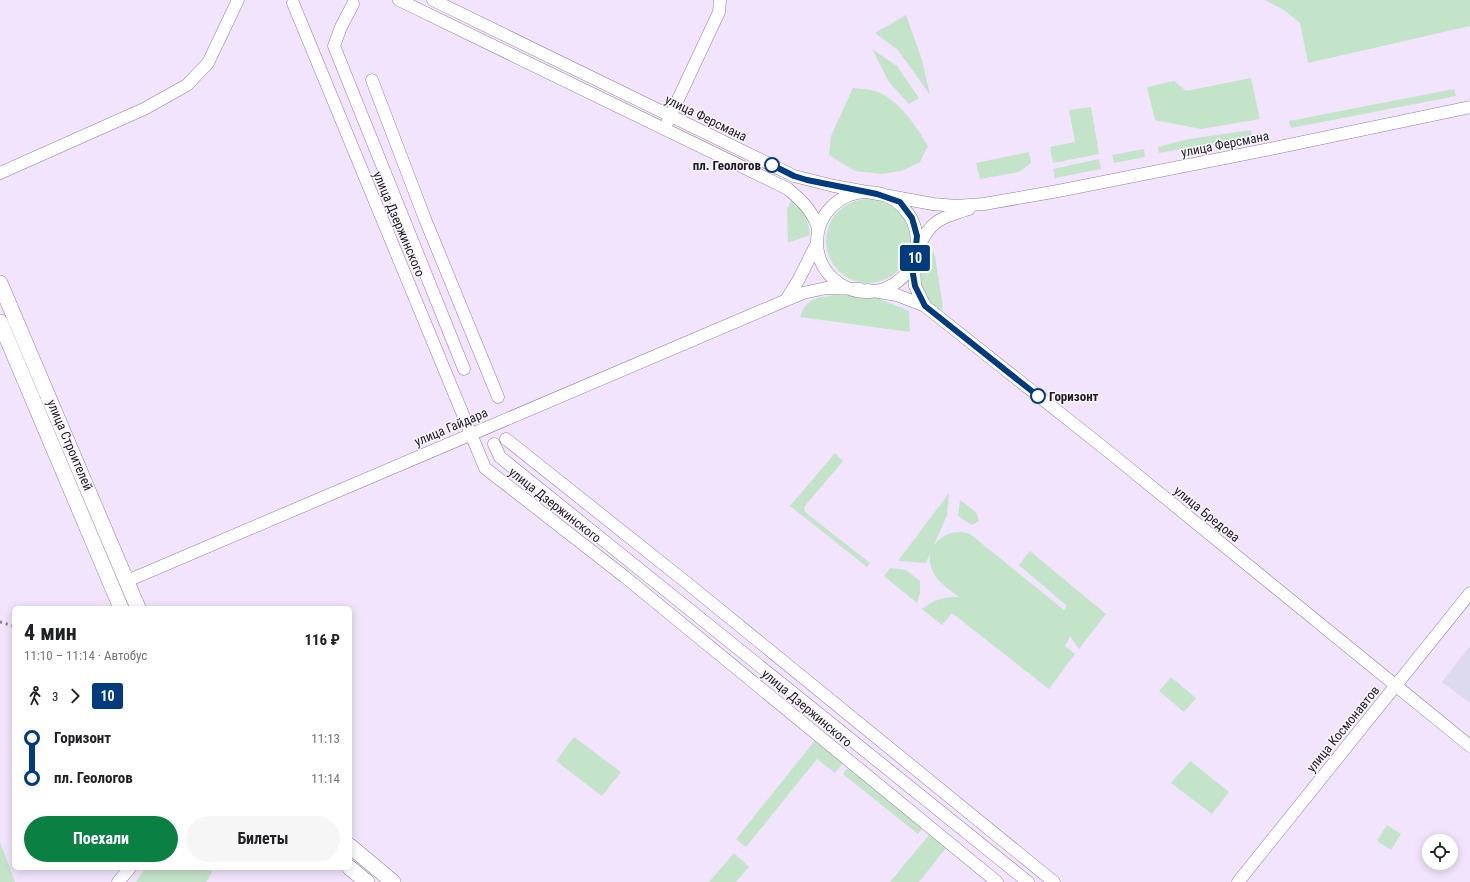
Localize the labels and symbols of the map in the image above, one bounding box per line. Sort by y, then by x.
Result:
street label: улица Ферсмана [663,92,749,144]
street label: улица Ферсмана [1180,128,1270,160]
marker: пл. Геологов [764,157,780,173]
place label: пл. Геологов [693,158,762,173]
street label: улица Дзержинского [370,169,428,279]
line badge: 10 [897,245,933,271]
marker: Горизонт [1030,388,1046,404]
place label: Горизонт [1049,389,1099,404]
street label: улица Строителей [44,397,96,493]
street label: улица Гайдара [412,405,490,449]
street label: улица Дзержинского [506,464,604,546]
street label: улица Бредова [1171,483,1243,545]
street label: улица Дзержинского [759,666,855,750]
street label: улица Космонавтов [1304,683,1382,775]

